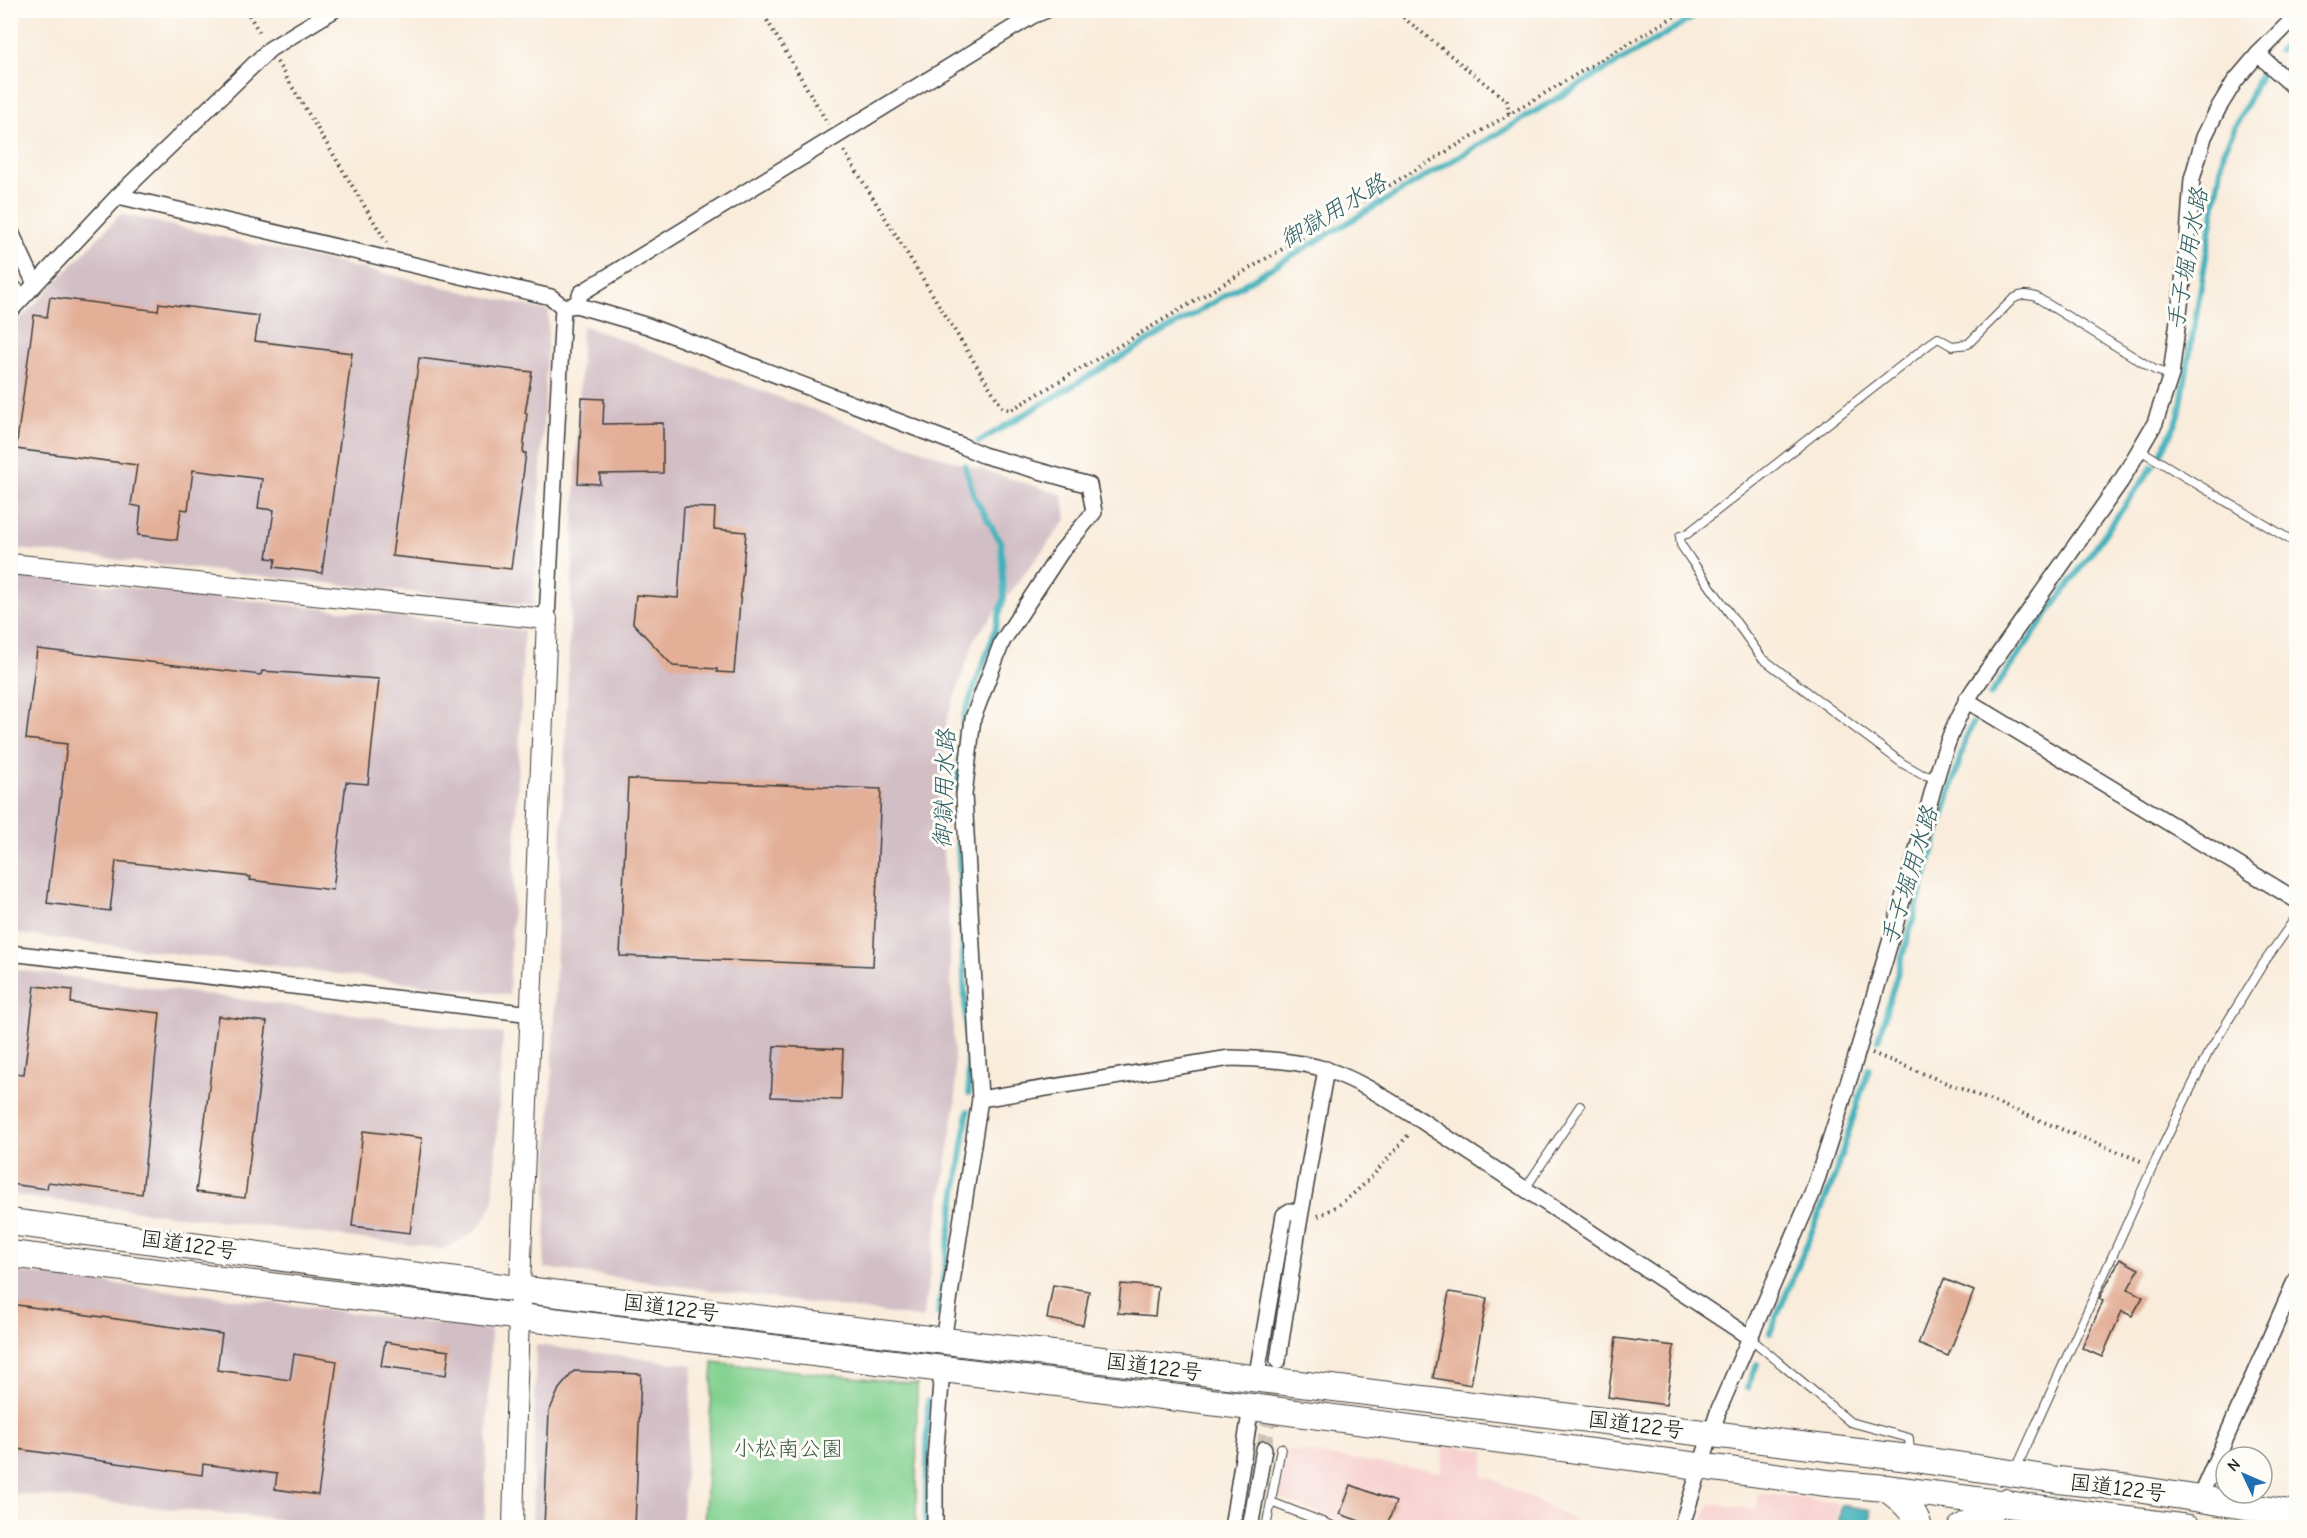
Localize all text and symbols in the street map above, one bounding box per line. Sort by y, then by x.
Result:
water label: 御獄用水路 [1274,167,1393,254]
water label: 手子堀用水路 [2161,184,2214,332]
water label: 御獄用水路 [928,727,960,849]
water label: 手子堀用水路 [1875,801,1944,949]
street label: 国道122号 [139,1225,239,1265]
street label: 国道122号 [621,1289,721,1327]
street label: 国道122号 [1104,1348,1204,1386]
street label: 国道122号 [1586,1406,1686,1444]
park label: 小松南公園 [733,1436,843,1462]
north arrow [2214,1445,2274,1505]
text: N [2224,1455,2244,1475]
street label: 国道122号 [2068,1469,2168,1507]

